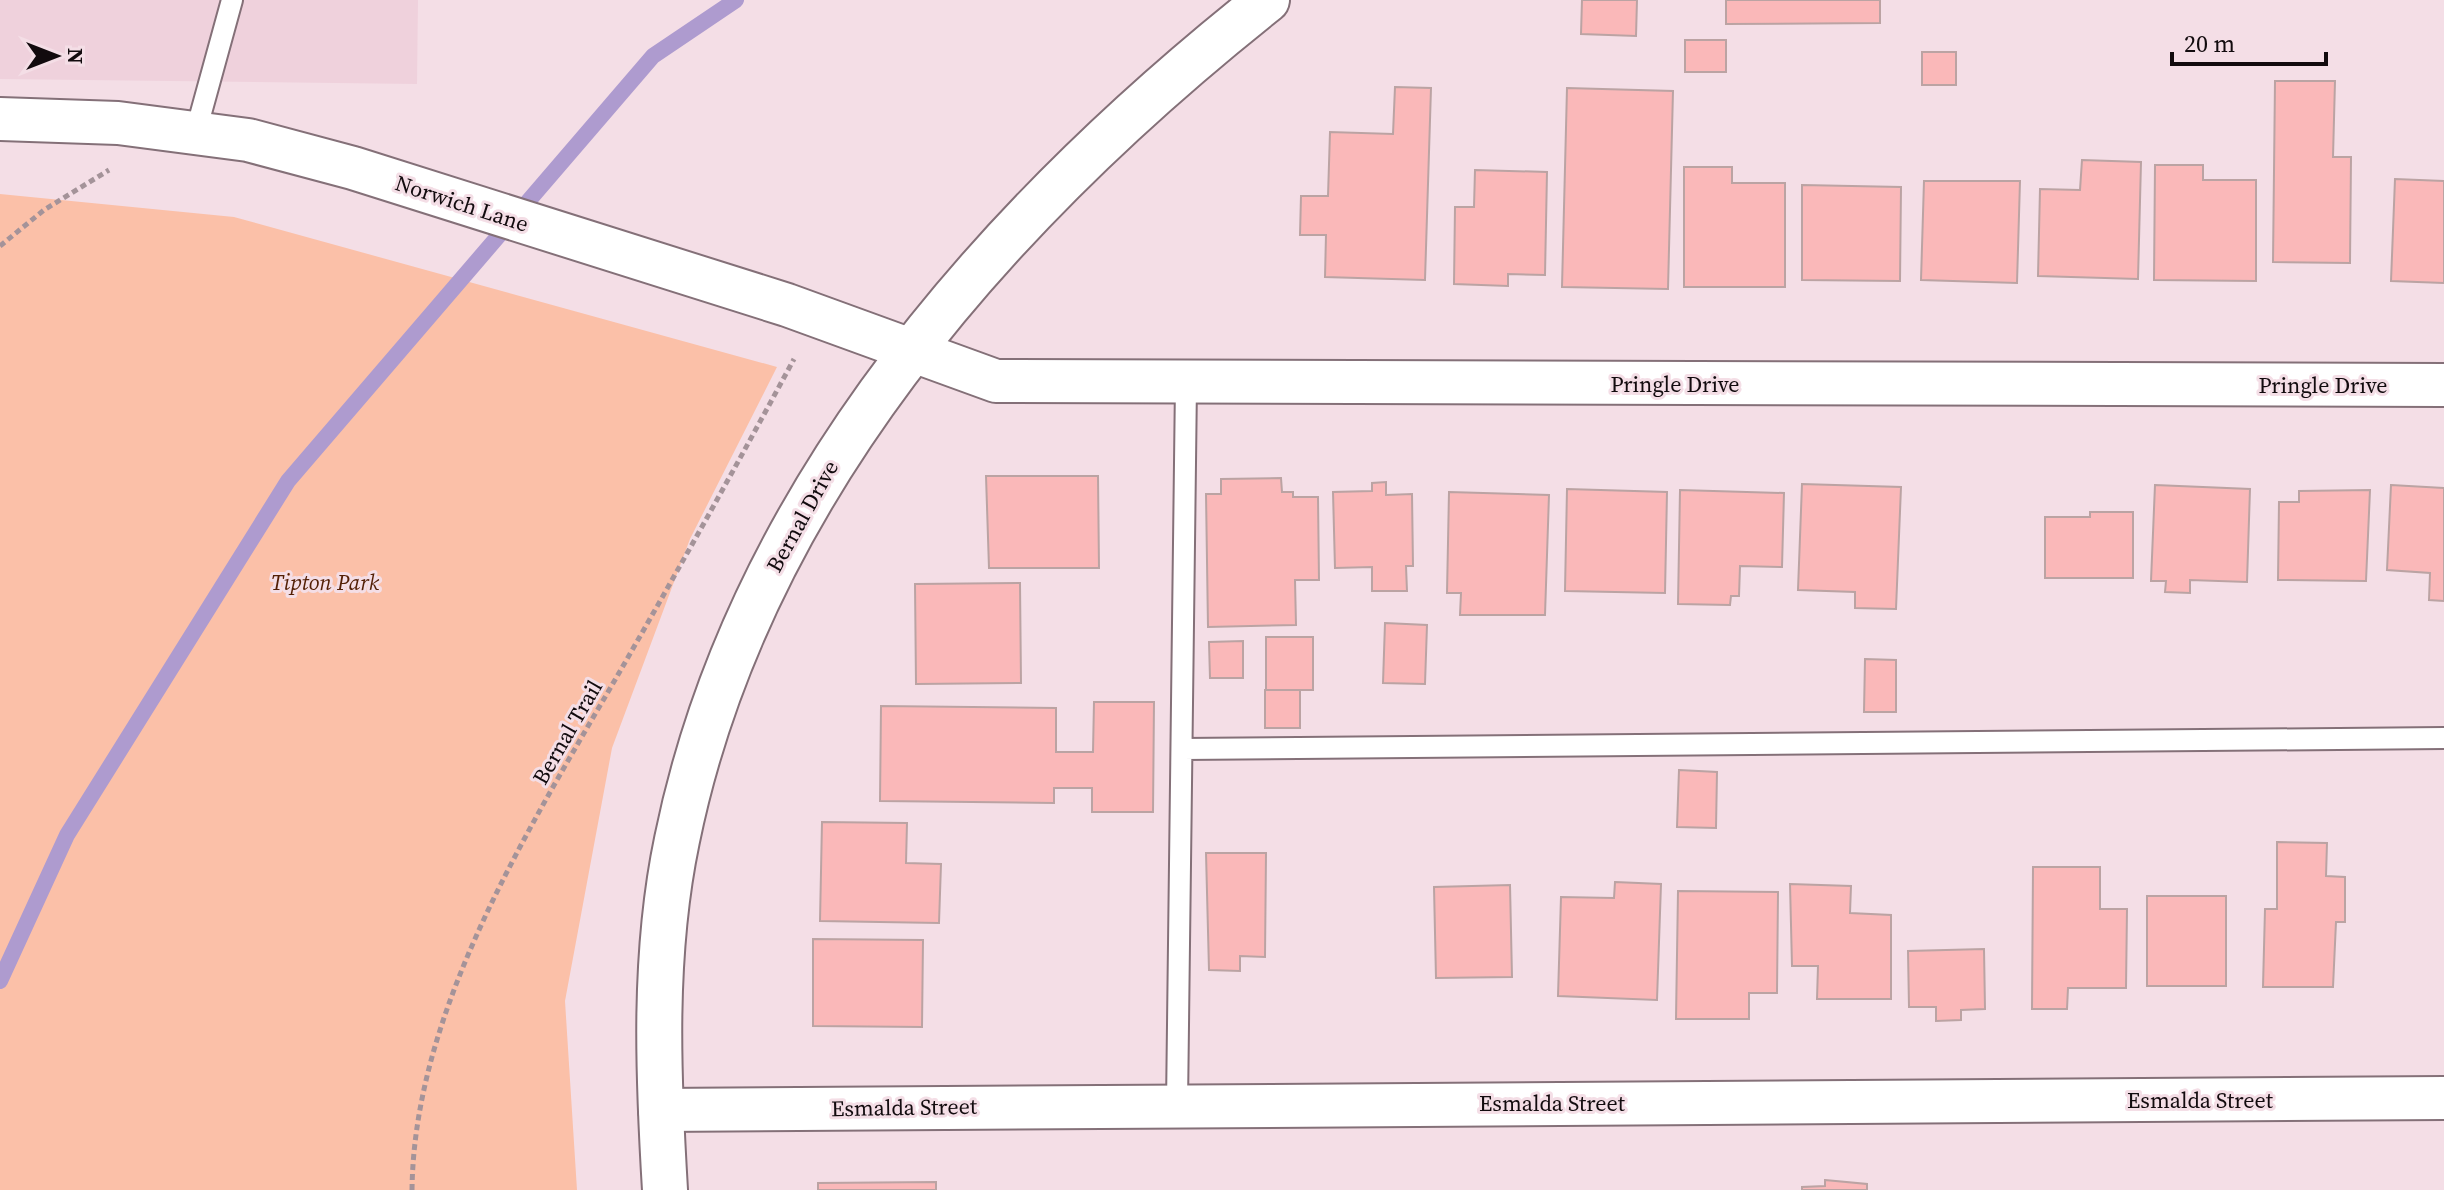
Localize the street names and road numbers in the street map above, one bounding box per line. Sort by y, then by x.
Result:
street label: Norwich Lane [392,167,532,239]
street label: Pringle Drive [1610,369,1740,399]
street label: Pringle Drive [2258,370,2388,400]
street label: Bernal Drive [759,455,845,577]
street label: Bernal Trail [525,674,609,790]
street label: Esmalda Street [2127,1085,2274,1115]
street label: Esmalda Street [1479,1088,1626,1118]
street label: Esmalda Street [831,1091,978,1123]

